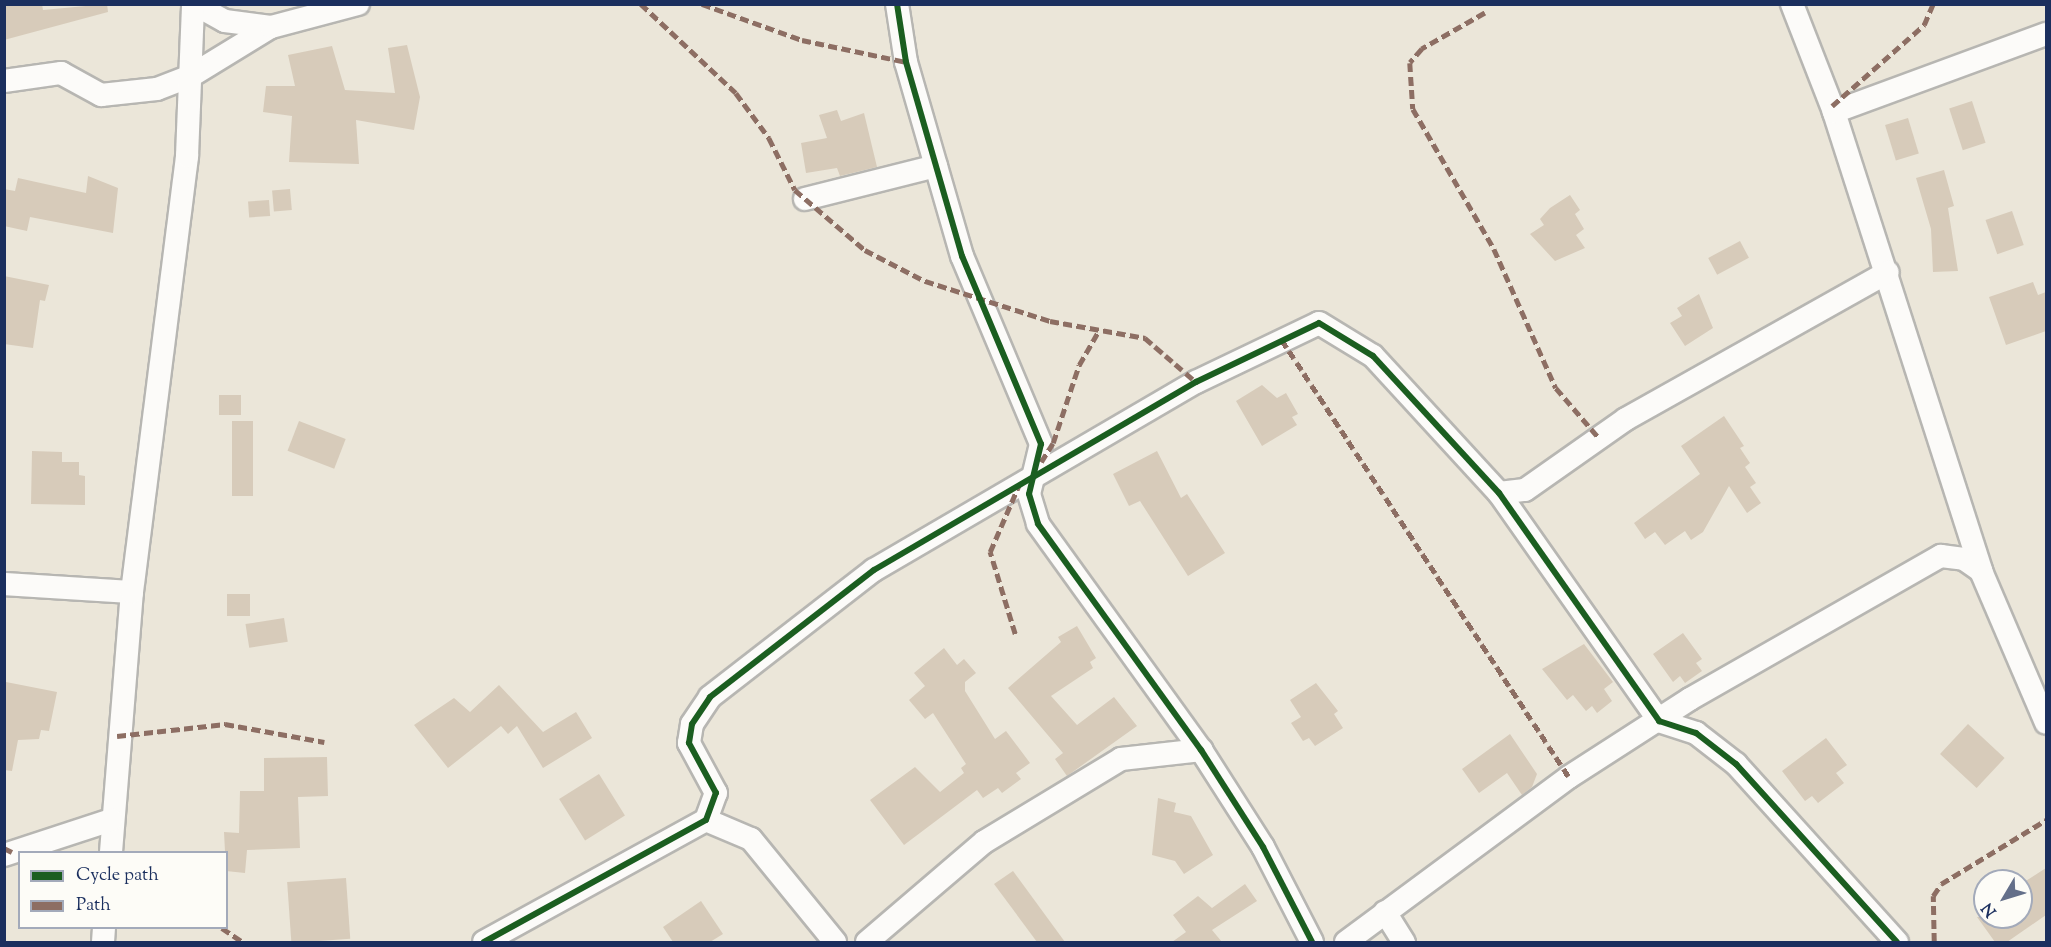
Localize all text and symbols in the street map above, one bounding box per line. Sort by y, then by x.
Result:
legend [18,851,228,929]
text: Cycle path [76,863,159,889]
north arrow [1973,869,2033,929]
text: Path [76,893,111,919]
text: N [1977,897,2003,921]

